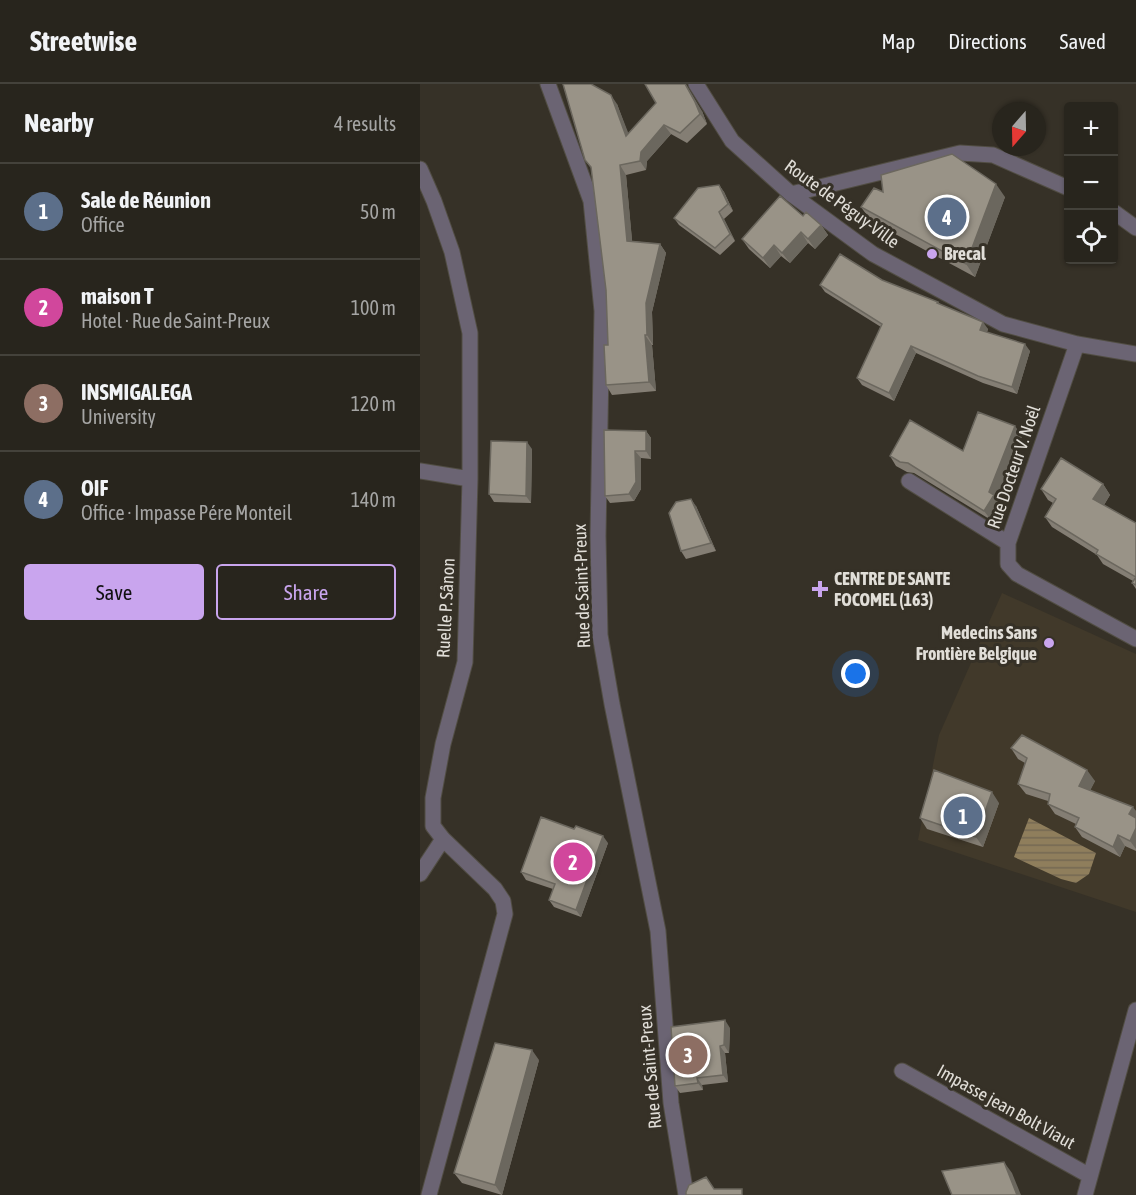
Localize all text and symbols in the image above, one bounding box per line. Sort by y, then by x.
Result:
text: Streetwise [30,25,137,57]
text: Map [881,29,915,53]
text: Directions [948,29,1027,53]
text: Saved [1060,29,1106,53]
north arrow [992,102,1046,156]
map controls [1064,102,1118,264]
button: + [1064,102,1118,156]
text: Nearby [24,108,94,138]
text: 4 results [334,112,396,135]
street label: Route de Péguy-Ville [781,155,904,252]
button: − [1064,156,1118,210]
text: Sale de Réunion [81,187,211,213]
pin: 4 [928,194,966,240]
text: 1 [39,200,48,223]
text: 50 m [360,200,396,223]
button: locate [1064,210,1118,264]
text: Office [81,213,125,236]
place label: Brecal [944,243,986,264]
marker: Brecal [925,247,939,261]
text: maison T [81,283,154,309]
text: 2 [39,296,48,319]
text: 100 m [351,296,396,319]
text: Hotel · Rue de Saint-Preux [81,309,270,332]
text: INSMIGALEGA [81,379,192,405]
text: 3 [39,392,48,415]
text: 120 m [351,392,396,415]
street label: Rue Docteur V. Noël [983,402,1045,531]
text: University [81,405,156,428]
text: OIF [81,475,108,501]
text: 4 [39,488,48,511]
text: 140 m [351,488,396,511]
text: Office · Impasse Pére Monteil [81,501,292,524]
street label: Rue de Saint-Preux [569,524,594,648]
street label: Ruelle P. Sânon [432,557,459,659]
button: Save [24,564,204,620]
button: Share [216,564,396,620]
place label: CENTRE DE SANTE FOCOMEL (163) [834,568,951,610]
marker: CENTRE DE SANTE FOCOMEL (163) [811,580,829,598]
place label: Medecins Sans Frontière Belgique [916,622,1038,664]
marker: Medecins Sans Frontière Belgique [1042,636,1056,650]
your location [841,659,870,688]
pin: 1 [944,794,982,838]
pin: 2 [554,840,592,884]
street label: Rue de Saint-Preux [634,1004,665,1130]
pin: 3 [668,1032,708,1078]
street label: Impasse jean Bolt Viaut [934,1060,1079,1153]

